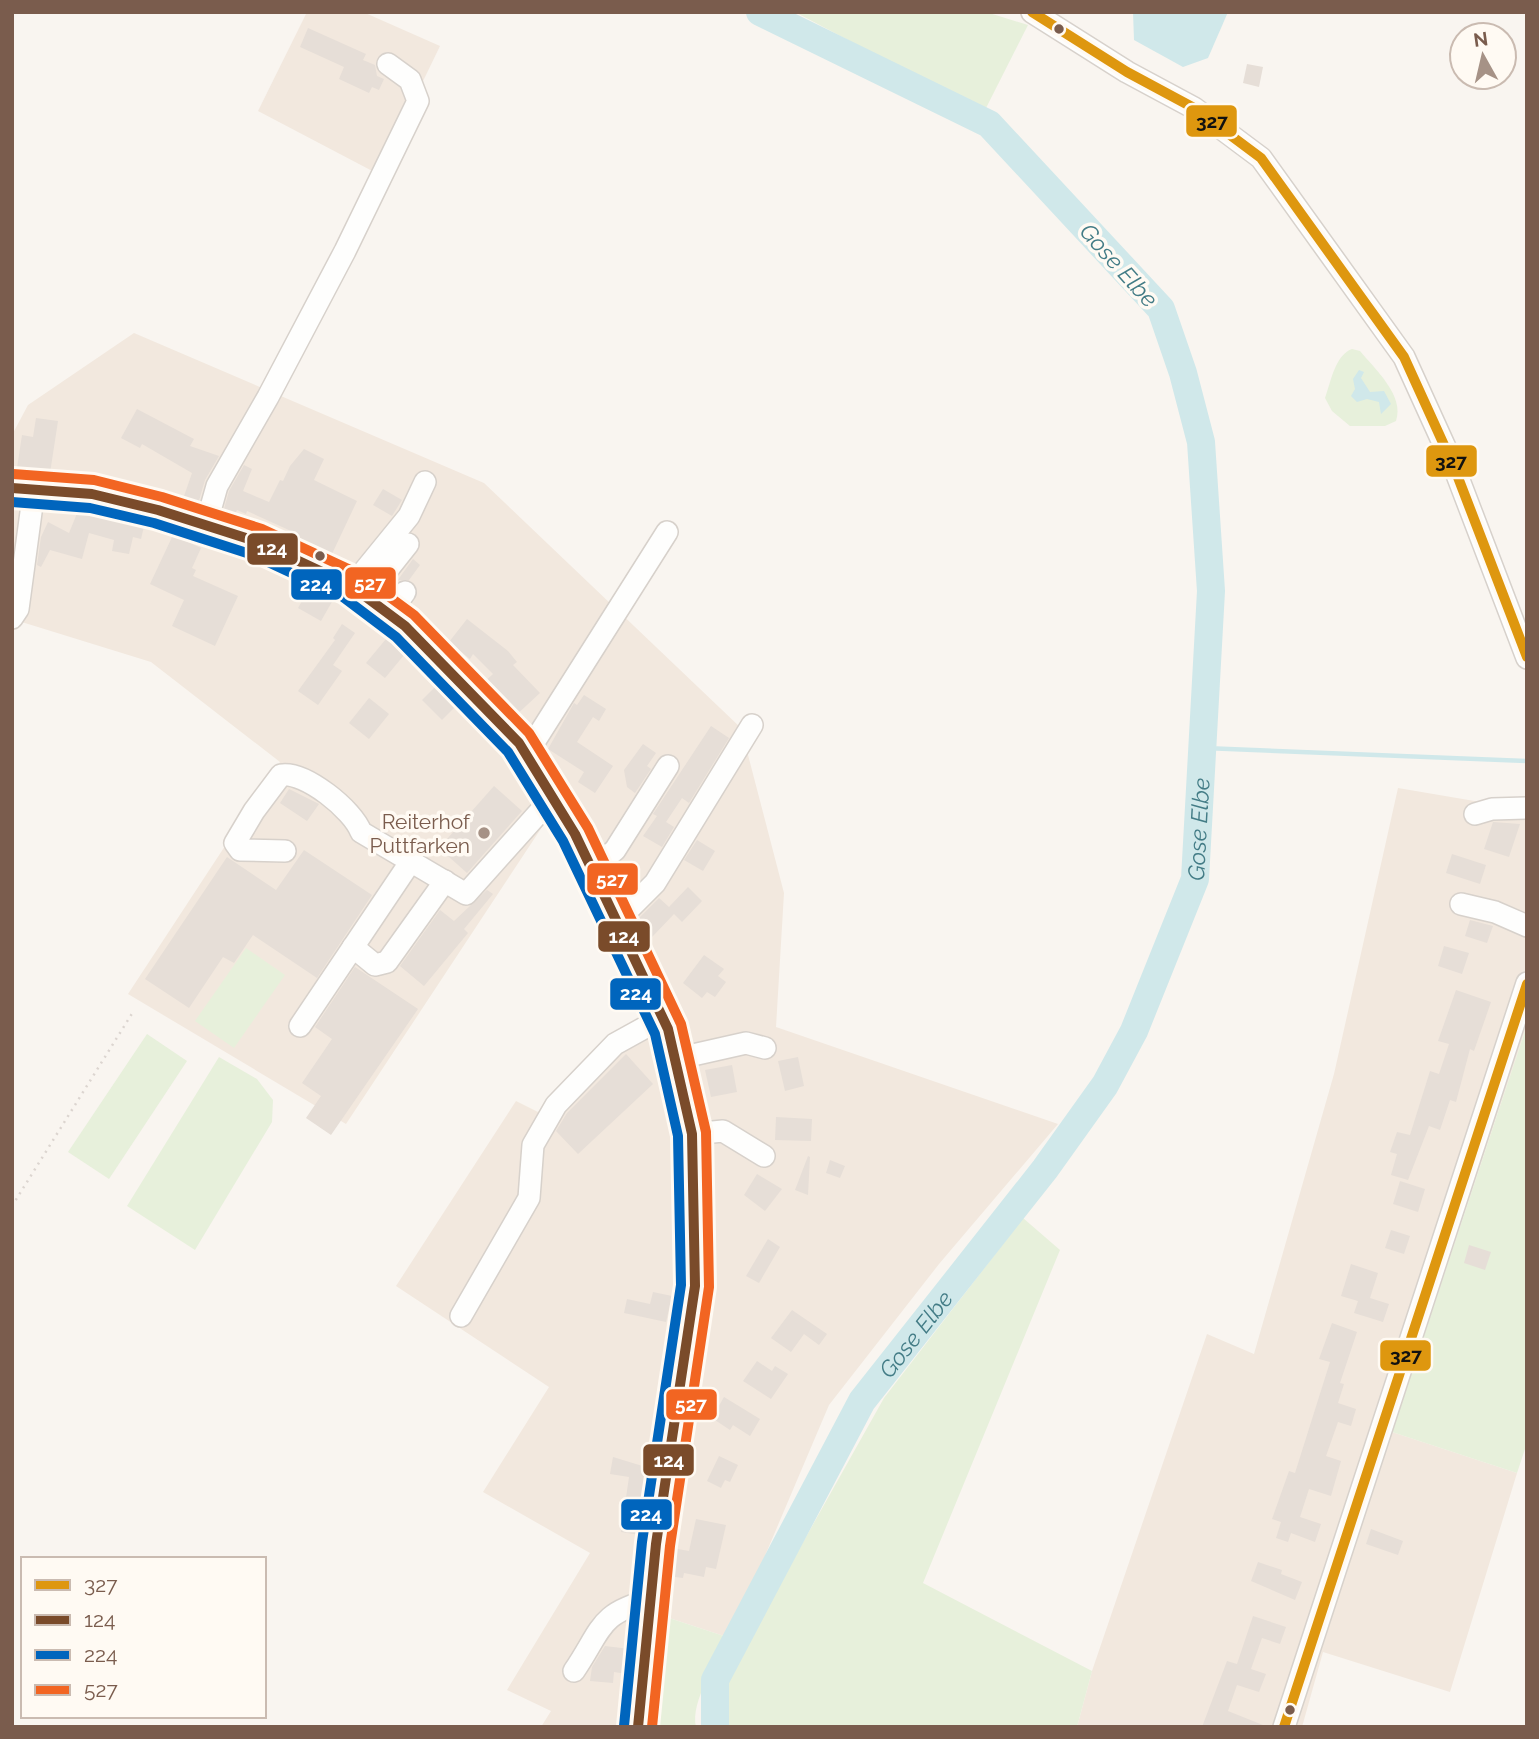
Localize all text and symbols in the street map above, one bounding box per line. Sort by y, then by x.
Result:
north arrow [1448,21,1518,91]
unlabelled marker [1052,22,1066,36]
text: N [1472,27,1489,51]
line badge: 327 [1185,104,1238,138]
text: 327 [1196,110,1228,132]
water label: Gose Elbe [1074,218,1164,312]
line badge: 327 [1425,444,1478,478]
text: 327 [1435,450,1467,472]
line badge: 124 [246,532,299,566]
text: 124 [257,537,288,559]
unlabelled marker [313,549,327,563]
line badge: 527 [344,566,397,600]
line badge: 224 [290,568,343,601]
text: 527 [354,572,386,594]
text: 224 [300,573,332,595]
water label: Gose Elbe [1181,777,1214,882]
place label: Reiterhof Puttfarken [370,809,471,858]
marker: Reiterhof Puttfarken [476,825,492,841]
line badge: 527 [586,862,639,896]
text: 527 [596,868,628,890]
line badge: 124 [597,920,651,953]
text: 124 [609,925,640,947]
line badge: 224 [609,977,662,1011]
text: 224 [620,982,652,1004]
water label: Gose Elbe [872,1285,958,1383]
line badge: 327 [1379,1339,1432,1372]
text: 327 [1390,1344,1422,1366]
line badge: 527 [665,1388,718,1421]
text: 527 [675,1393,707,1415]
line badge: 124 [642,1443,695,1477]
text: 124 [654,1449,685,1471]
line badge: 224 [620,1498,673,1531]
text: 224 [630,1503,662,1525]
legend [21,1557,266,1718]
text: 327 [84,1572,118,1597]
text: 124 [84,1607,115,1632]
text: 224 [84,1642,117,1667]
text: 527 [84,1677,118,1702]
unlabelled marker [1283,1703,1297,1717]

